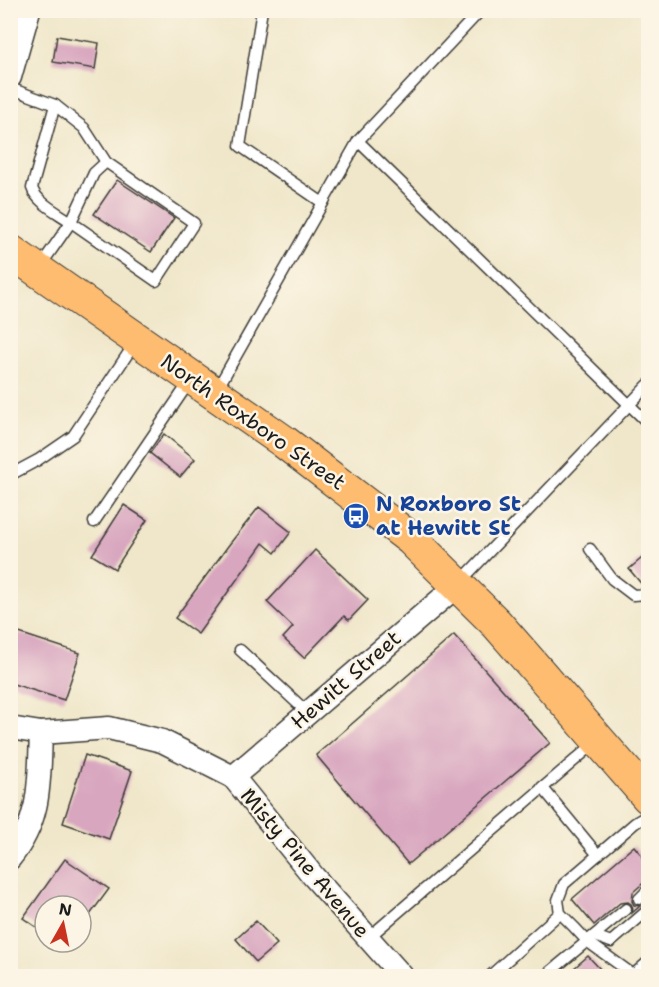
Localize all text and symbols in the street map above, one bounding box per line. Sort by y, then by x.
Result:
street label: North Roxboro Street [155,348,351,496]
place label: N Roxboro St at Hewitt St [376,490,521,542]
bus stop icon: N Roxboro St at Hewitt St [341,501,371,531]
street label: Hewitt Street [285,624,407,736]
street label: Misty Pine Avenue [234,782,376,944]
north arrow [33,894,93,954]
text: N [57,898,73,921]

